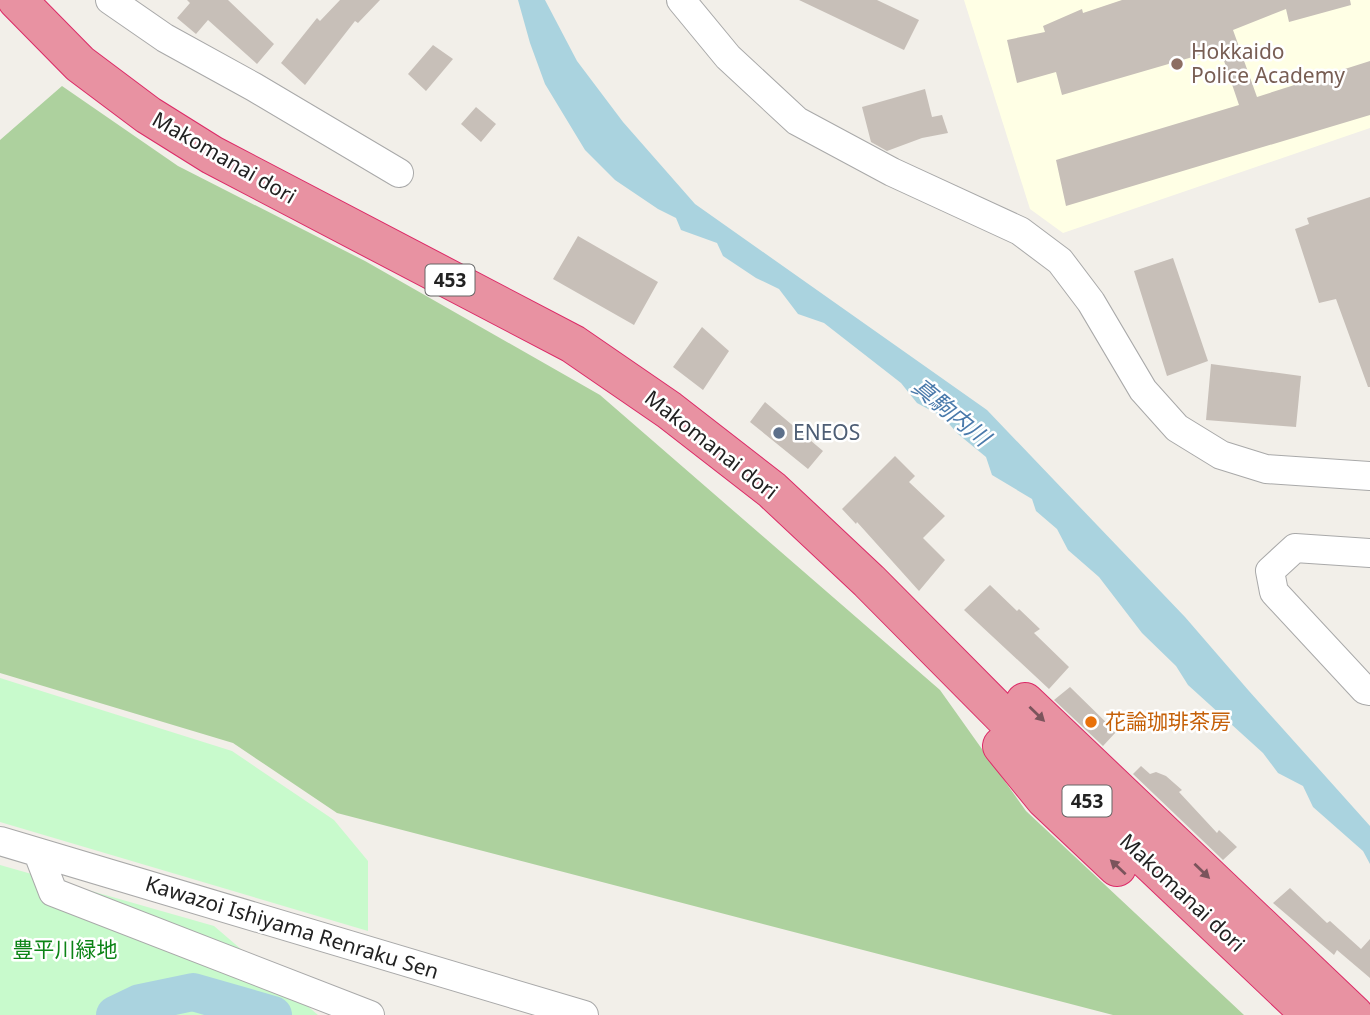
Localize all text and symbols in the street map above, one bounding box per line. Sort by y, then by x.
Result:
place label: Hokkaido Police Academy [1191,37,1345,89]
marker: Hokkaido Police Academy [1169,56,1185,72]
street label: Makomanai dori [148,105,301,210]
road number: 453 [426,264,475,296]
water label: 真駒内川 [906,370,1000,454]
street label: Makomanai dori [639,383,784,505]
place label: ENEOS [793,418,860,446]
marker: ENEOS [771,425,787,441]
one-way arrow [1029,705,1046,722]
place label: 花論珈琲茶房 [1105,707,1231,735]
marker: 花論珈琲茶房 [1083,714,1099,730]
road number: 453 [1062,786,1112,816]
street label: Makomanai dori [1114,827,1251,958]
one-way arrow [1109,859,1127,875]
one-way arrow [1193,862,1210,878]
street label: Kawazoi Ishiyama Renraku Sen [142,869,442,985]
park label: 豊平川緑地 [13,935,118,963]

